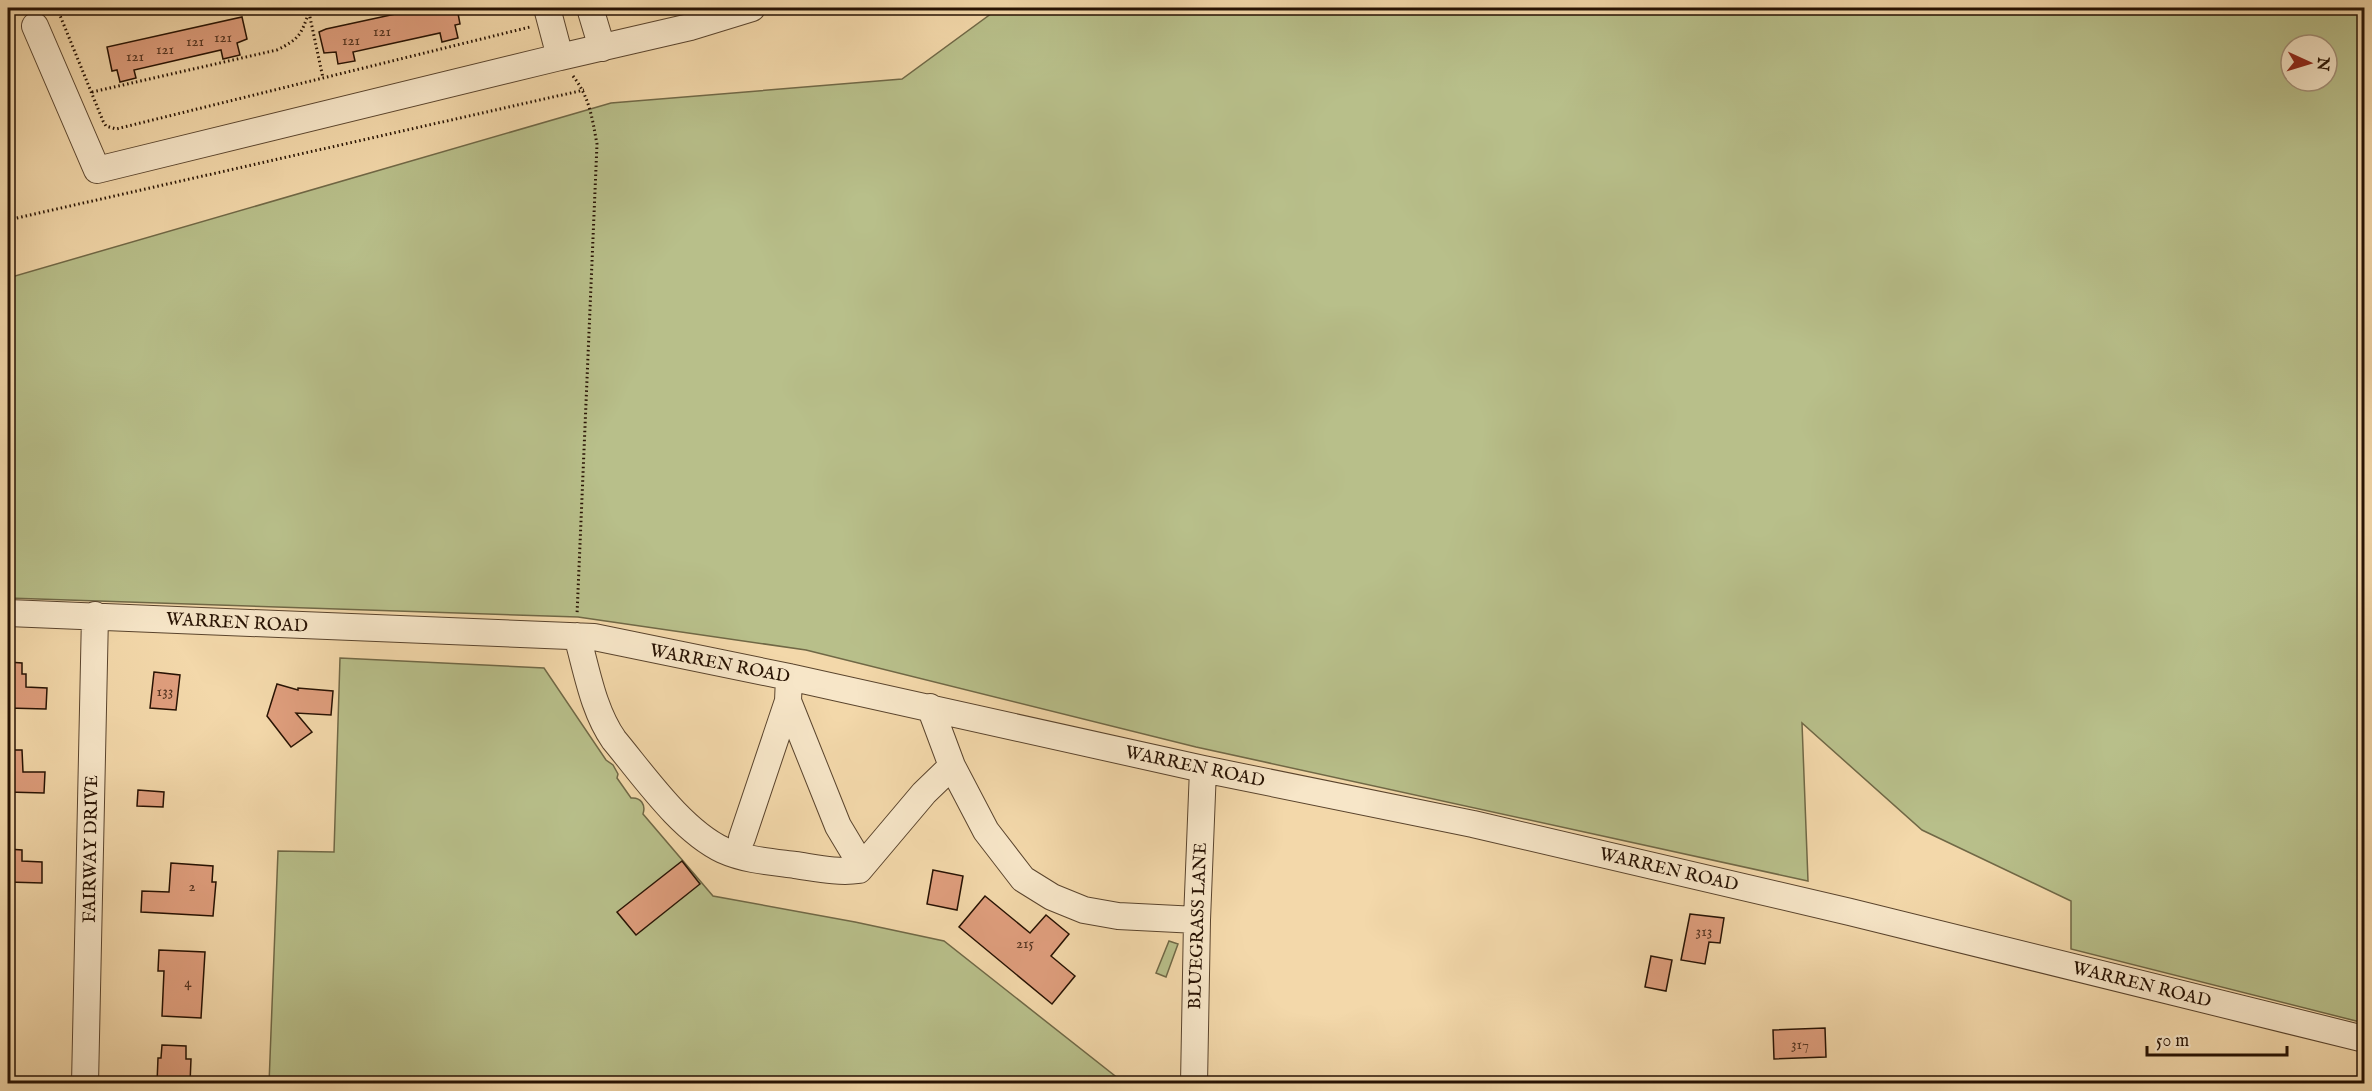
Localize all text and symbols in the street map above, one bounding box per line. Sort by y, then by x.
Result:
house number: 121 [373,22,391,41]
house number: 121 [214,28,232,47]
house number: 121 [342,31,360,50]
house number: 121 [186,32,204,51]
north arrow [2279,33,2339,93]
house number: 121 [156,40,174,59]
house number: 121 [126,47,144,66]
text: N [2311,55,2332,72]
street label: WARREN ROAD [165,608,309,639]
street label: WARREN ROAD [648,640,792,689]
house number: 133 [157,682,173,701]
street label: WARREN ROAD [1123,741,1267,793]
street label: FAIRWAY DRIVE [79,775,104,923]
street label: BLUEGRASS LANE [1184,842,1213,1010]
street label: WARREN ROAD [1597,843,1741,898]
house number: 2 [188,877,196,896]
house number: 313 [1696,922,1712,941]
house number: 215 [1016,934,1035,953]
street label: WARREN ROAD [2070,957,2213,1014]
house number: 4 [184,973,192,992]
scale bar [2147,1019,2286,1057]
text: 50 m [2156,1030,2189,1053]
house number: 317 [1791,1035,1809,1054]

